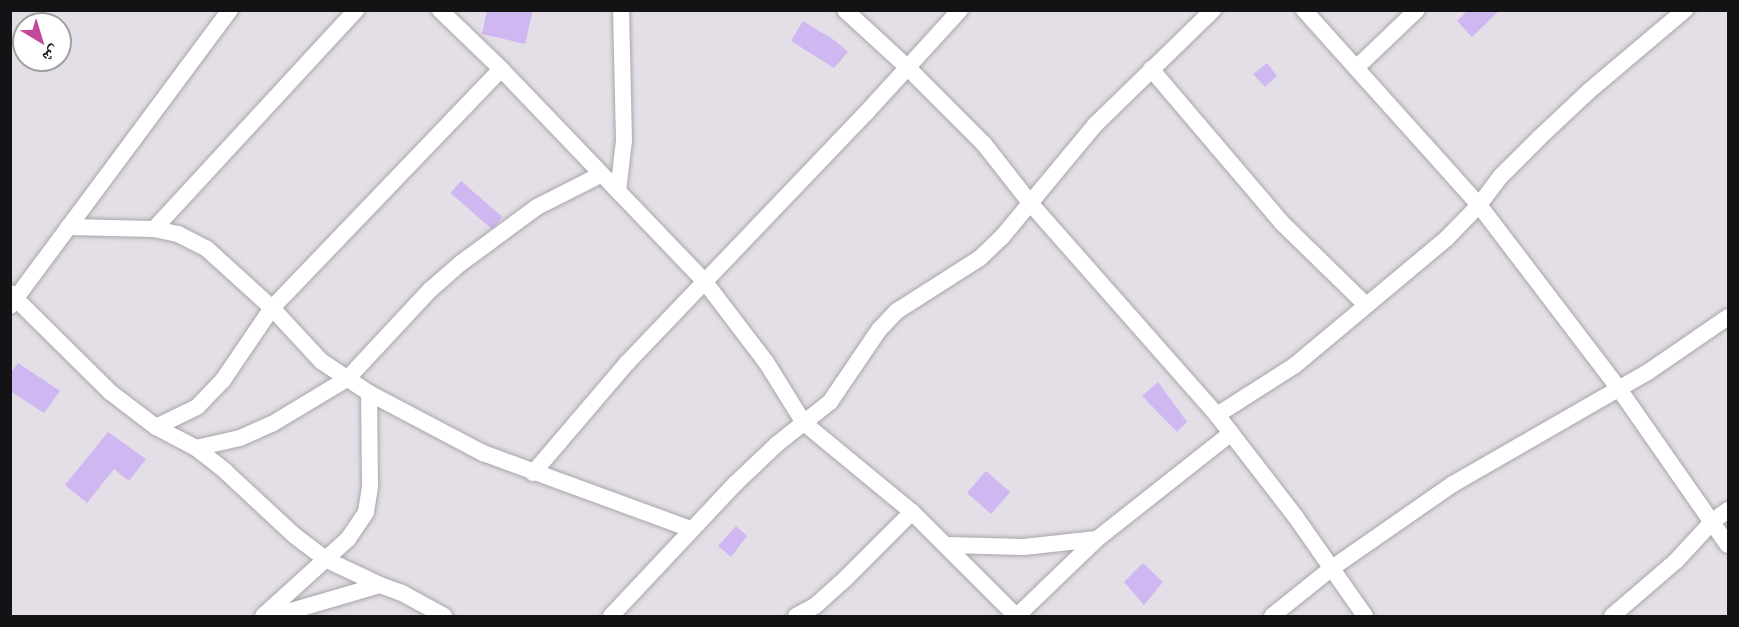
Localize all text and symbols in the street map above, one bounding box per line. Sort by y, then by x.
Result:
north arrow [12,12,72,72]
text: ش [39,41,65,68]

